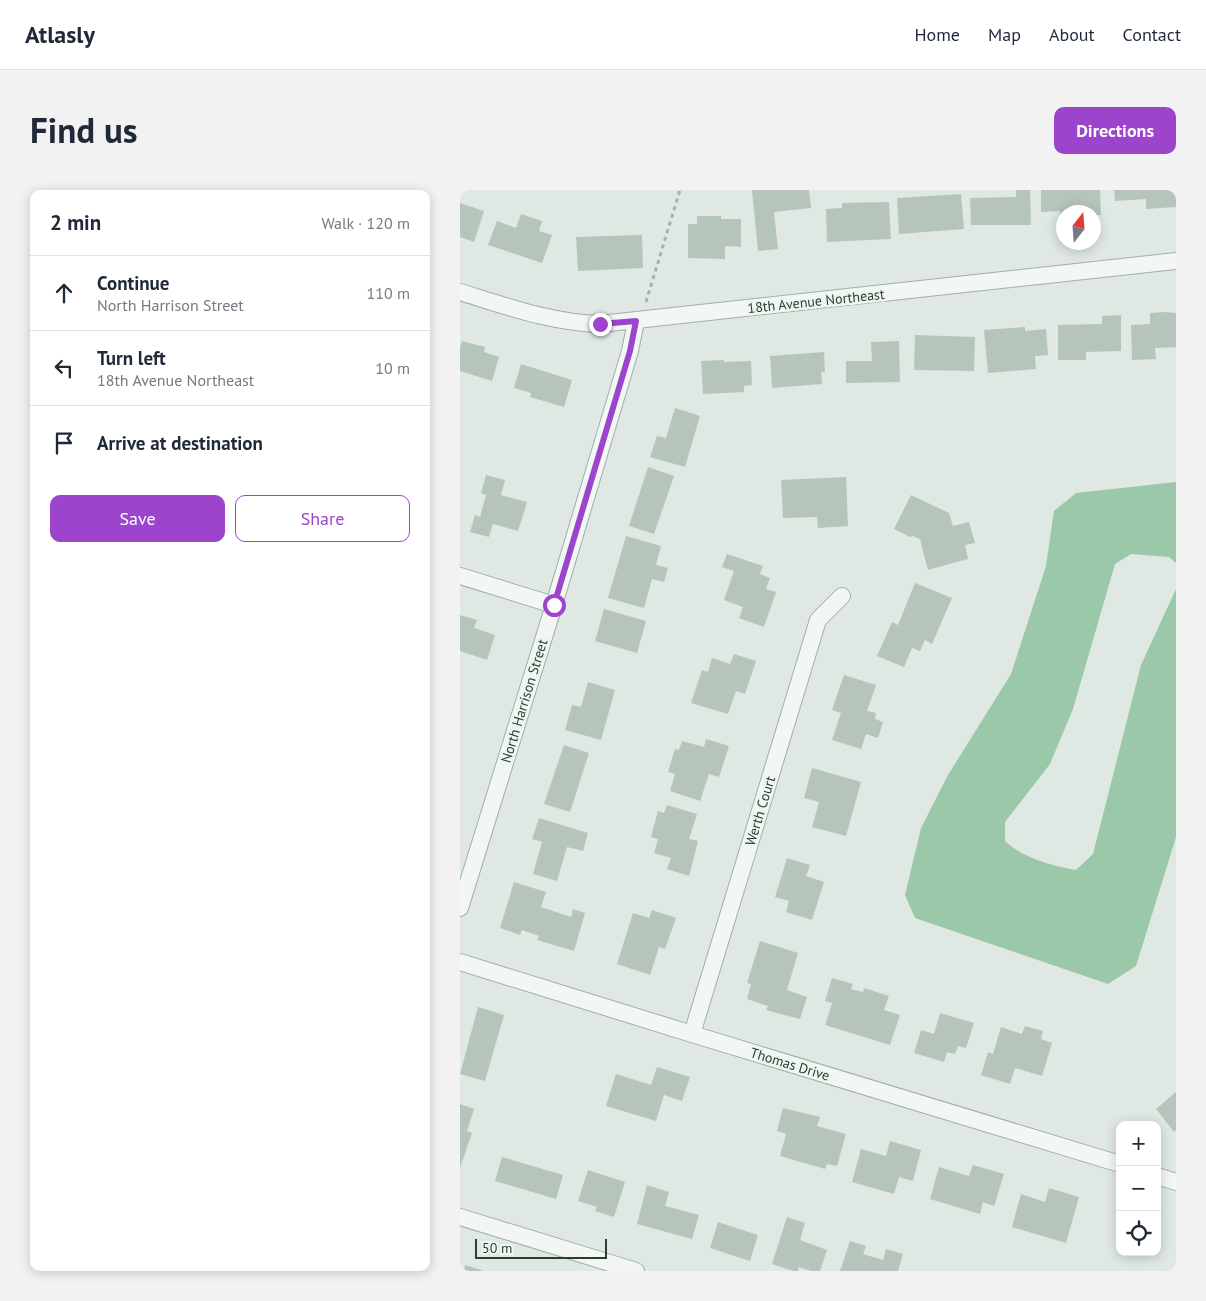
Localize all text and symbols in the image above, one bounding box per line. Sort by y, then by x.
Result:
text: Atlasly [25,19,95,50]
text: Home [914,23,960,46]
text: Map [988,23,1021,46]
text: About [1049,23,1095,46]
text: Contact [1123,23,1181,46]
text: Find us [30,107,138,153]
button: Directions [1054,107,1176,154]
north arrow [1056,205,1101,250]
text: 2 min [50,209,101,236]
text: Walk · 120 m [321,213,410,233]
text: Continue [97,271,169,295]
icon: ahead [50,279,78,307]
text: 110 m [367,283,410,303]
street label: 18th Avenue Northeast [747,285,886,317]
text: North Harrison Street [97,295,244,315]
route end [589,313,612,336]
text: Turn left [97,346,166,370]
icon: left [50,354,78,382]
text: 10 m [375,358,410,378]
text: 18th Avenue Northeast [97,370,254,390]
icon: arrive [50,429,78,457]
text: Arrive at destination [97,431,263,455]
button: Save [50,495,225,542]
button: Share [235,495,410,542]
route start [543,594,566,617]
street label: North Harrison Street [497,637,551,765]
street label: Werth Court [741,774,779,848]
street label: Thomas Drive [748,1043,832,1085]
map controls [1116,1121,1161,1256]
button: + [1116,1121,1161,1166]
button: − [1116,1166,1161,1211]
button: locate [1116,1211,1161,1256]
scale bar [475,1236,608,1259]
text: 50 m [482,1239,512,1257]

